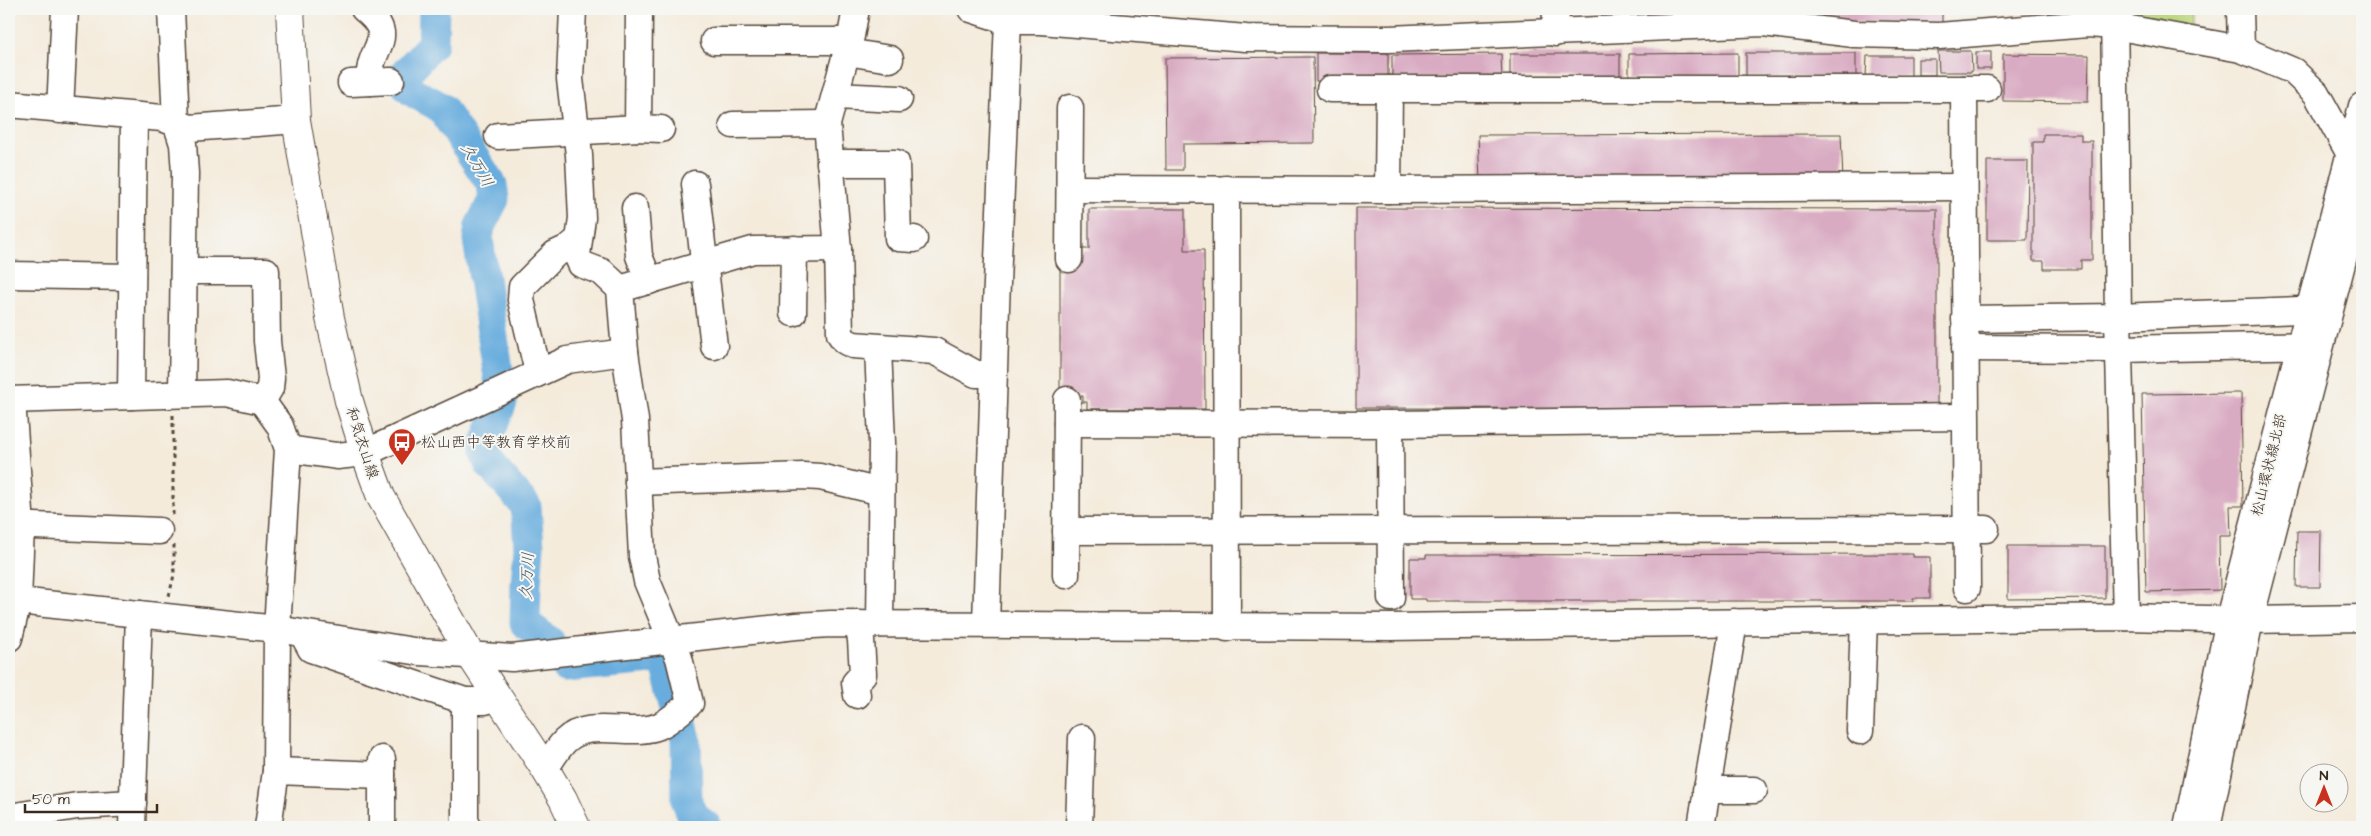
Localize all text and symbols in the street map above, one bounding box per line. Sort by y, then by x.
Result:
water label: 久万川 [455,139,499,191]
street label: 和気衣山線 [340,404,384,482]
street label: 松山環状線北部 [2246,412,2292,518]
bus stop icon: 松山西中等教育学校前 [387,427,417,466]
place label: 松山西中等教育学校前 [421,432,571,453]
water label: 久万川 [515,551,539,601]
north arrow [2298,764,2348,814]
text: N [2320,766,2329,786]
scale bar [25,781,158,813]
text: 50 m [32,789,70,810]

